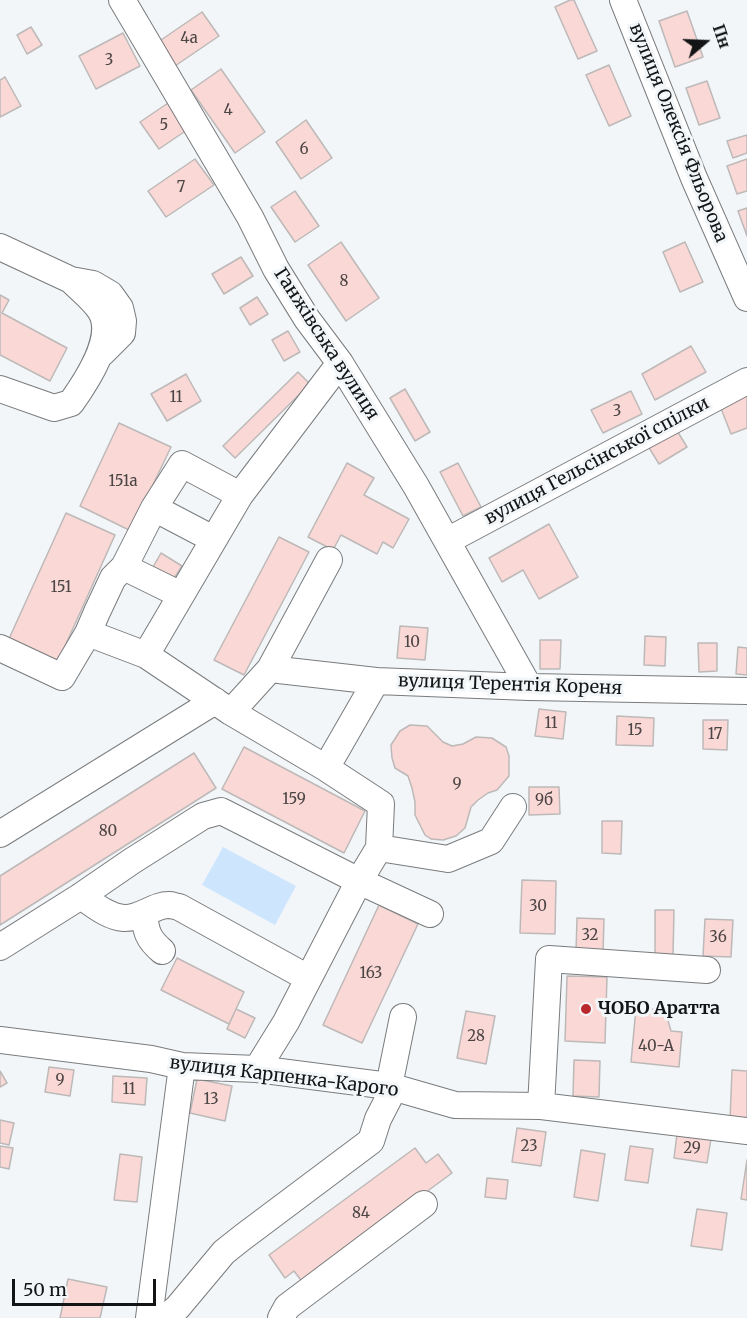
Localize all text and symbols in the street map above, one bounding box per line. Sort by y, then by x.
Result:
north arrow [675,12,735,72]
street label: вулиця Олексія Фльорова [624,20,732,246]
text: Пн [709,22,735,51]
house number: 4а [180,30,198,48]
house number: 3 [105,52,113,70]
house number: 4 [223,102,233,120]
house number: 5 [160,117,168,135]
house number: 6 [299,141,309,159]
house number: 7 [177,179,185,197]
street label: Ганжівська вулиця [269,264,383,424]
house number: 8 [340,273,348,291]
house number: 11 [169,389,183,407]
street label: вулиця Гельсінської спілки [481,393,713,529]
house number: 3 [613,403,621,421]
house number: 151а [108,473,138,491]
house number: 151 [50,579,72,597]
house number: 10 [404,634,420,652]
street label: вулиця Терентія Кореня [398,670,622,700]
house number: 11 [544,715,558,733]
house number: 15 [627,722,643,740]
house number: 17 [708,726,722,744]
house number: 9 [452,776,462,794]
house number: 159 [282,791,306,809]
house number: 9б [535,792,553,810]
house number: 80 [99,823,117,841]
house number: 30 [529,898,547,916]
house number: 32 [581,927,599,945]
house number: 36 [709,929,727,947]
house number: 163 [360,965,382,983]
place label: ЧОБО Аратта [598,998,720,1020]
marker: ЧОБО Аратта [579,1002,593,1016]
house number: 28 [467,1028,485,1046]
house number: 40-А [638,1038,674,1056]
street label: вулиця Карпенка-Карого [168,1052,400,1102]
house number: 9 [55,1072,65,1090]
house number: 11 [122,1081,136,1099]
house number: 13 [204,1091,218,1109]
house number: 23 [521,1138,537,1156]
house number: 29 [683,1140,701,1158]
house number: 84 [352,1205,370,1223]
scale bar [15,1267,159,1305]
text: 50 m [23,1278,67,1301]

